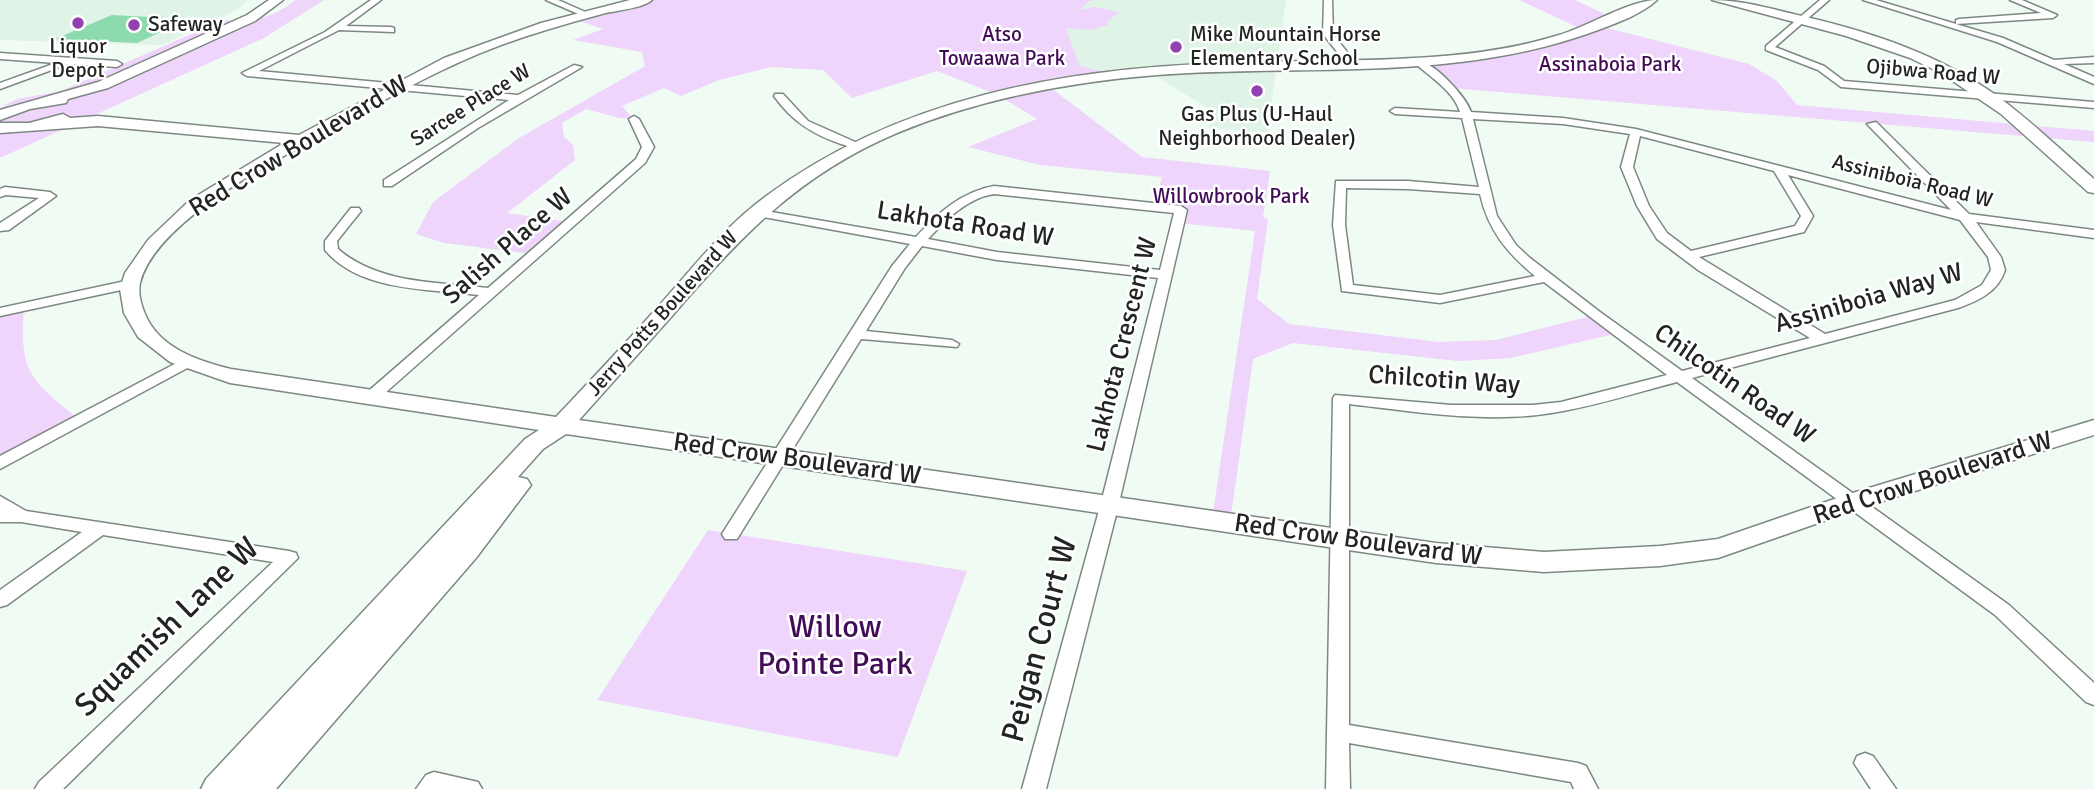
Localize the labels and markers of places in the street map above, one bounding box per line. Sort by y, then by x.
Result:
place label: Safeway [148,12,223,38]
marker: Liquor Depot [70,15,86,31]
marker: Safeway [126,17,142,33]
place label: Mike Mountain Horse Elementary School [1190,22,1381,72]
place label: Liquor Depot [49,34,107,84]
marker: Mike Mountain Horse Elementary School [1168,39,1184,55]
marker: Gas Plus (U-Haul Neighborhood Dealer) [1249,83,1265,99]
place label: Gas Plus (U-Haul Neighborhood Dealer) [1158,102,1356,152]

